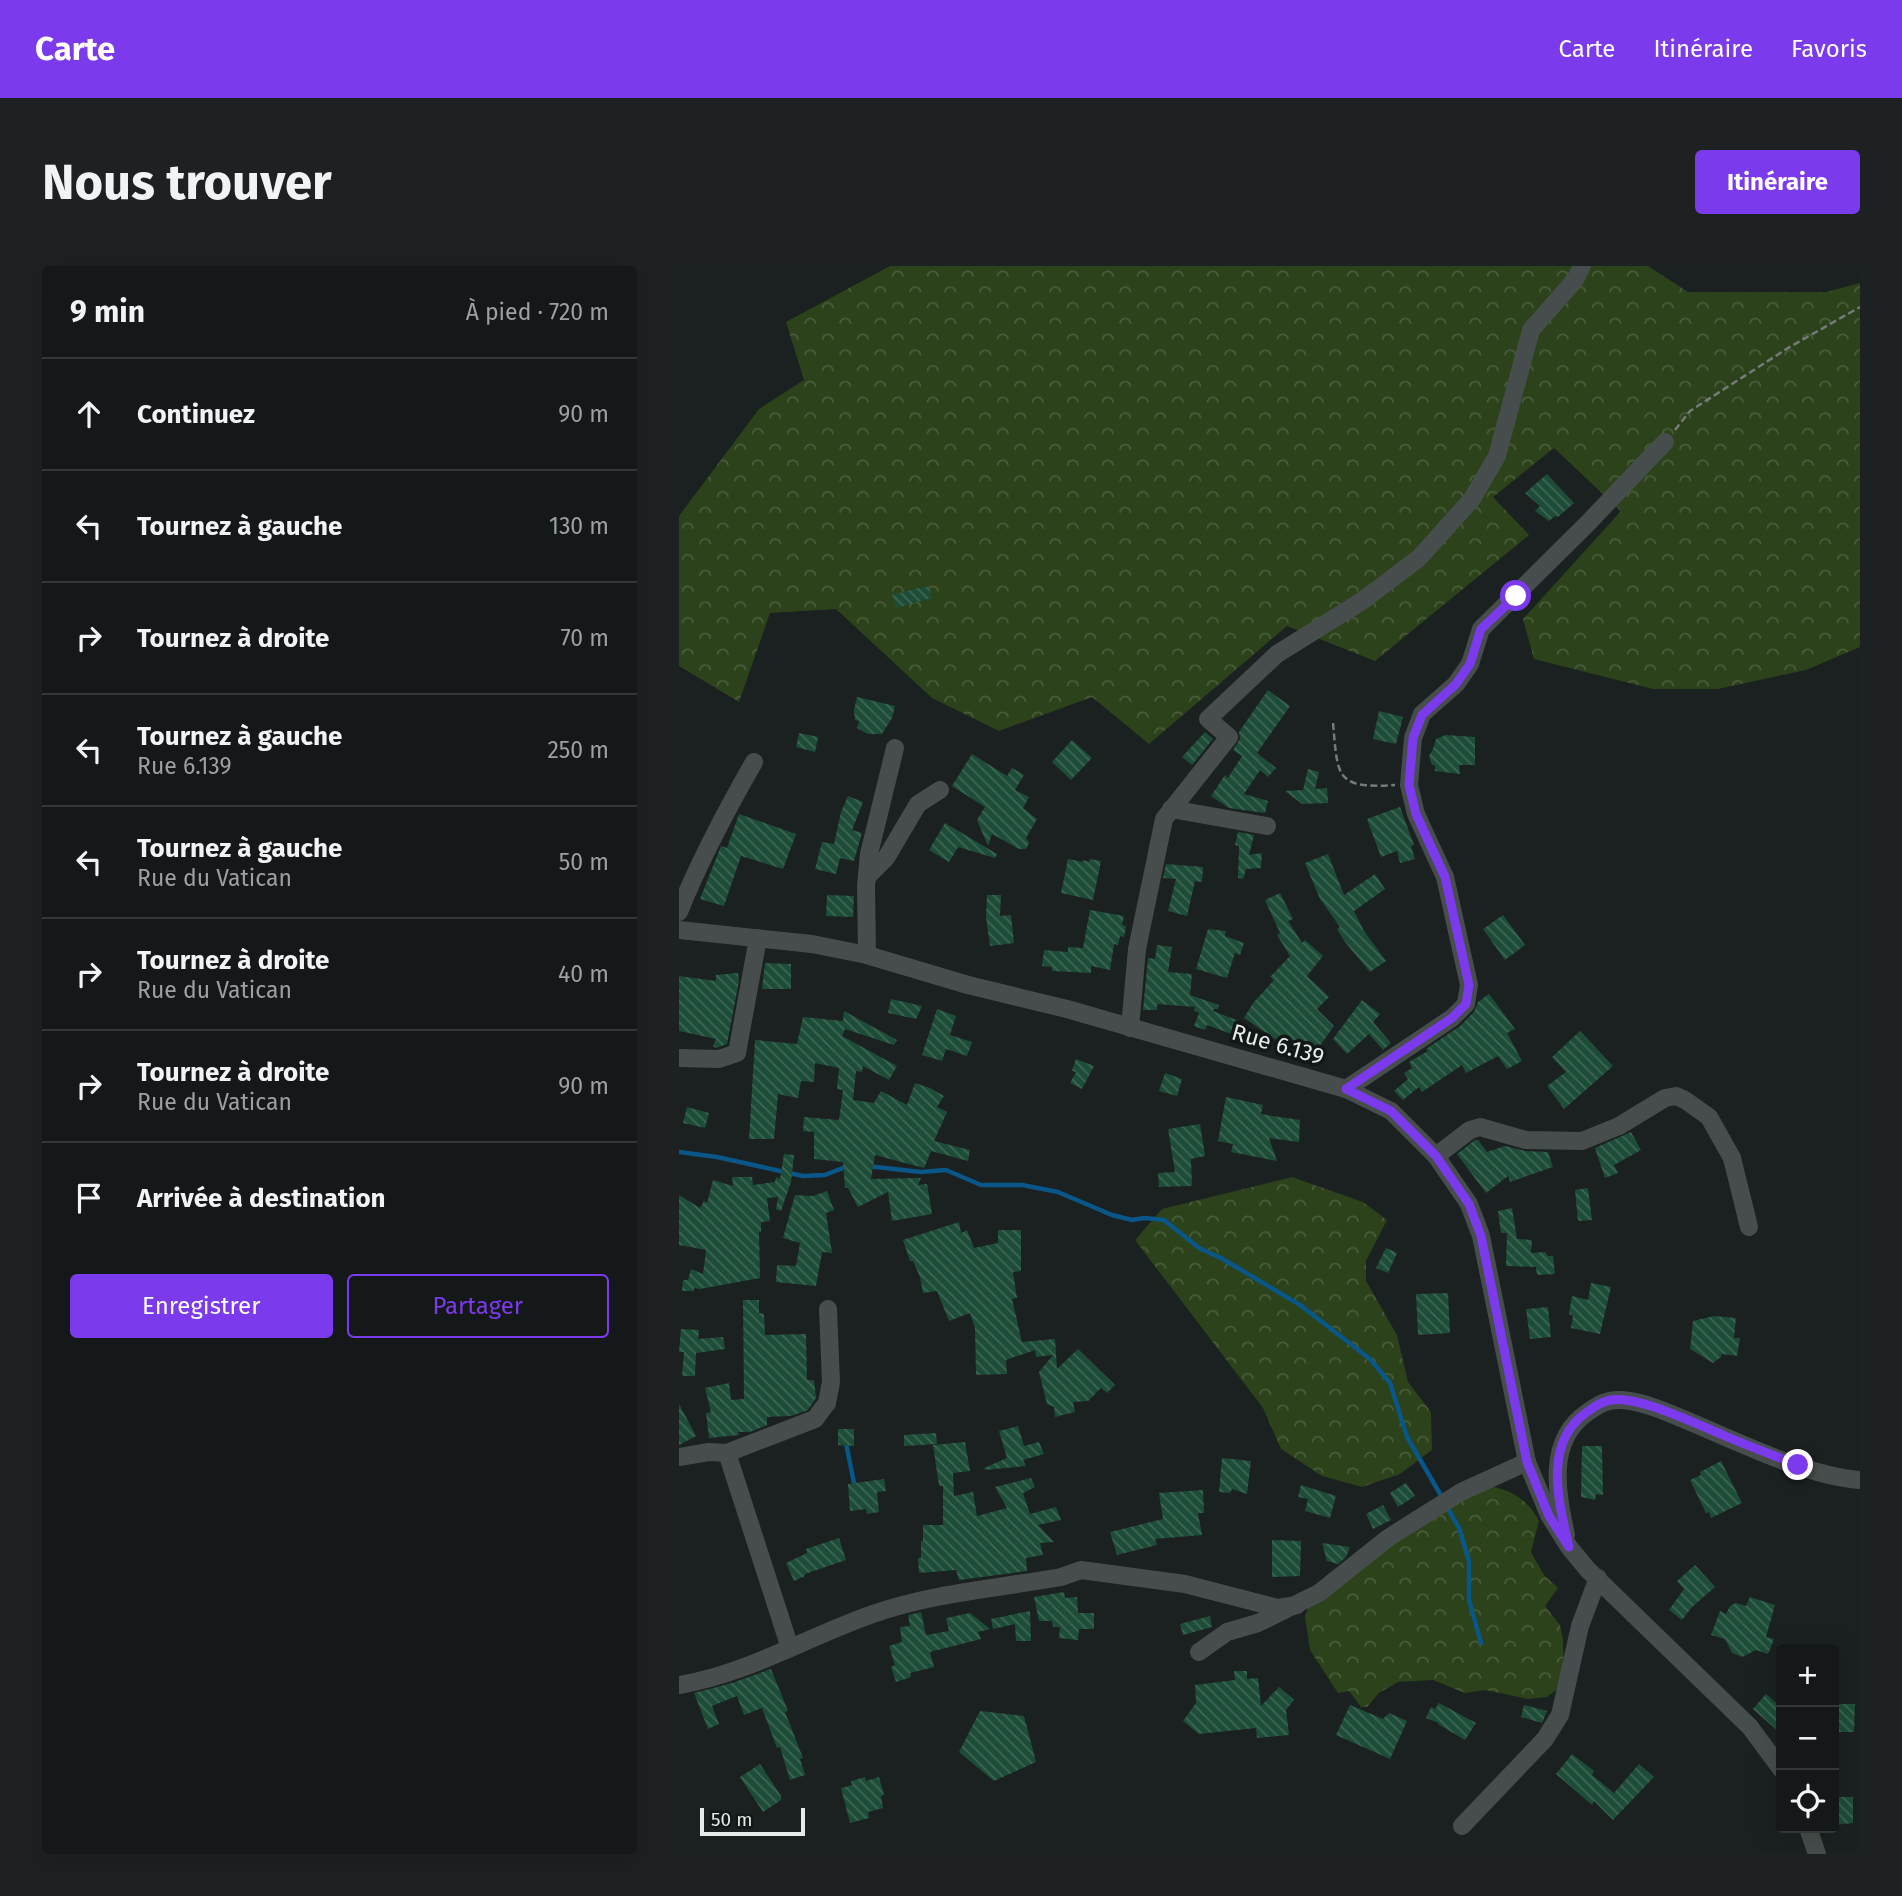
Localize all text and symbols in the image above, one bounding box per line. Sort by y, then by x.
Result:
text: Carte [35,29,115,69]
text: Carte [1559,35,1615,63]
text: Itinéraire [1653,35,1753,63]
text: Favoris [1791,35,1867,63]
button: Itinéraire [1695,150,1860,214]
text: Nous trouver [42,153,332,212]
text: 9 min [70,294,145,330]
text: À pied · 720 m [466,298,609,326]
icon: ahead [70,395,108,433]
text: Continuez [137,399,255,430]
text: 90 m [558,400,609,428]
icon: left [70,507,108,545]
text: Tournez à gauche [137,511,342,542]
text: 130 m [549,512,609,540]
route start [1500,580,1531,611]
icon: right [70,619,108,657]
text: Tournez à droite [137,623,329,654]
text: 70 m [560,624,609,652]
text: Tournez à gauche [137,721,342,752]
icon: left [70,731,108,769]
text: 250 m [547,736,609,764]
text: Rue 6.139 [137,752,232,780]
text: Tournez à gauche [137,833,342,864]
icon: left [70,843,108,881]
text: 50 m [559,848,609,876]
text: Rue du Vatican [137,864,292,892]
text: Tournez à droite [137,945,329,976]
icon: right [70,955,108,993]
text: 40 m [558,960,609,988]
text: Rue du Vatican [137,976,292,1004]
street label: Rue 6.139 [1229,1017,1327,1071]
text: Tournez à droite [137,1057,329,1088]
icon: right [70,1067,108,1105]
text: 90 m [558,1072,609,1100]
text: Rue du Vatican [137,1088,292,1116]
icon: arrive [70,1179,108,1217]
text: Arrivée à destination [137,1183,386,1214]
button: Enregistrer [70,1274,333,1338]
button: Partager [347,1274,609,1338]
route end [1782,1449,1813,1480]
map controls [1776,1644,1839,1833]
button: + [1776,1644,1839,1707]
button: − [1776,1707,1839,1770]
button: locate [1776,1770,1839,1833]
scale bar [700,1805,805,1837]
text: 50 m [711,1808,752,1831]

